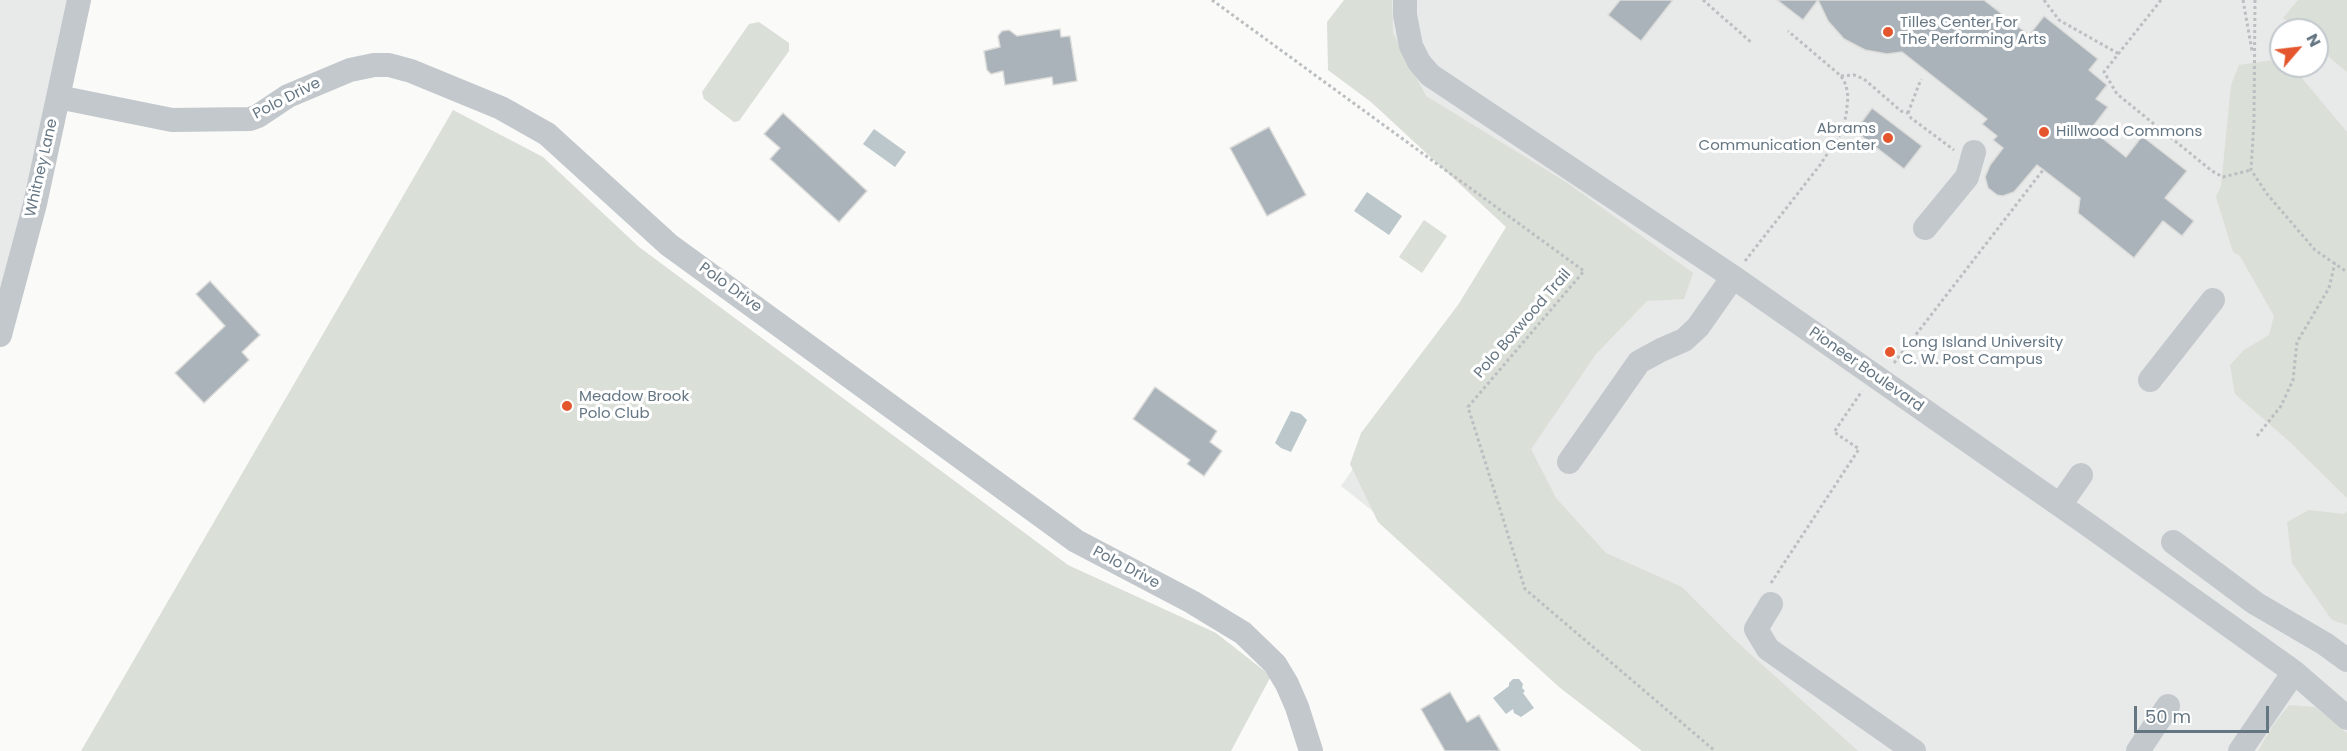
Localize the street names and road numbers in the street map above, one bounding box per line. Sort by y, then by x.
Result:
street label: Polo Drive [250,74,324,124]
street label: Whitney Lane [22,117,62,219]
street label: Polo Drive [695,259,765,317]
street label: Polo Boxwood Trail [1471,266,1575,382]
street label: Pioneer Boulevard [1805,324,1927,416]
street label: Polo Drive [1089,543,1163,593]

